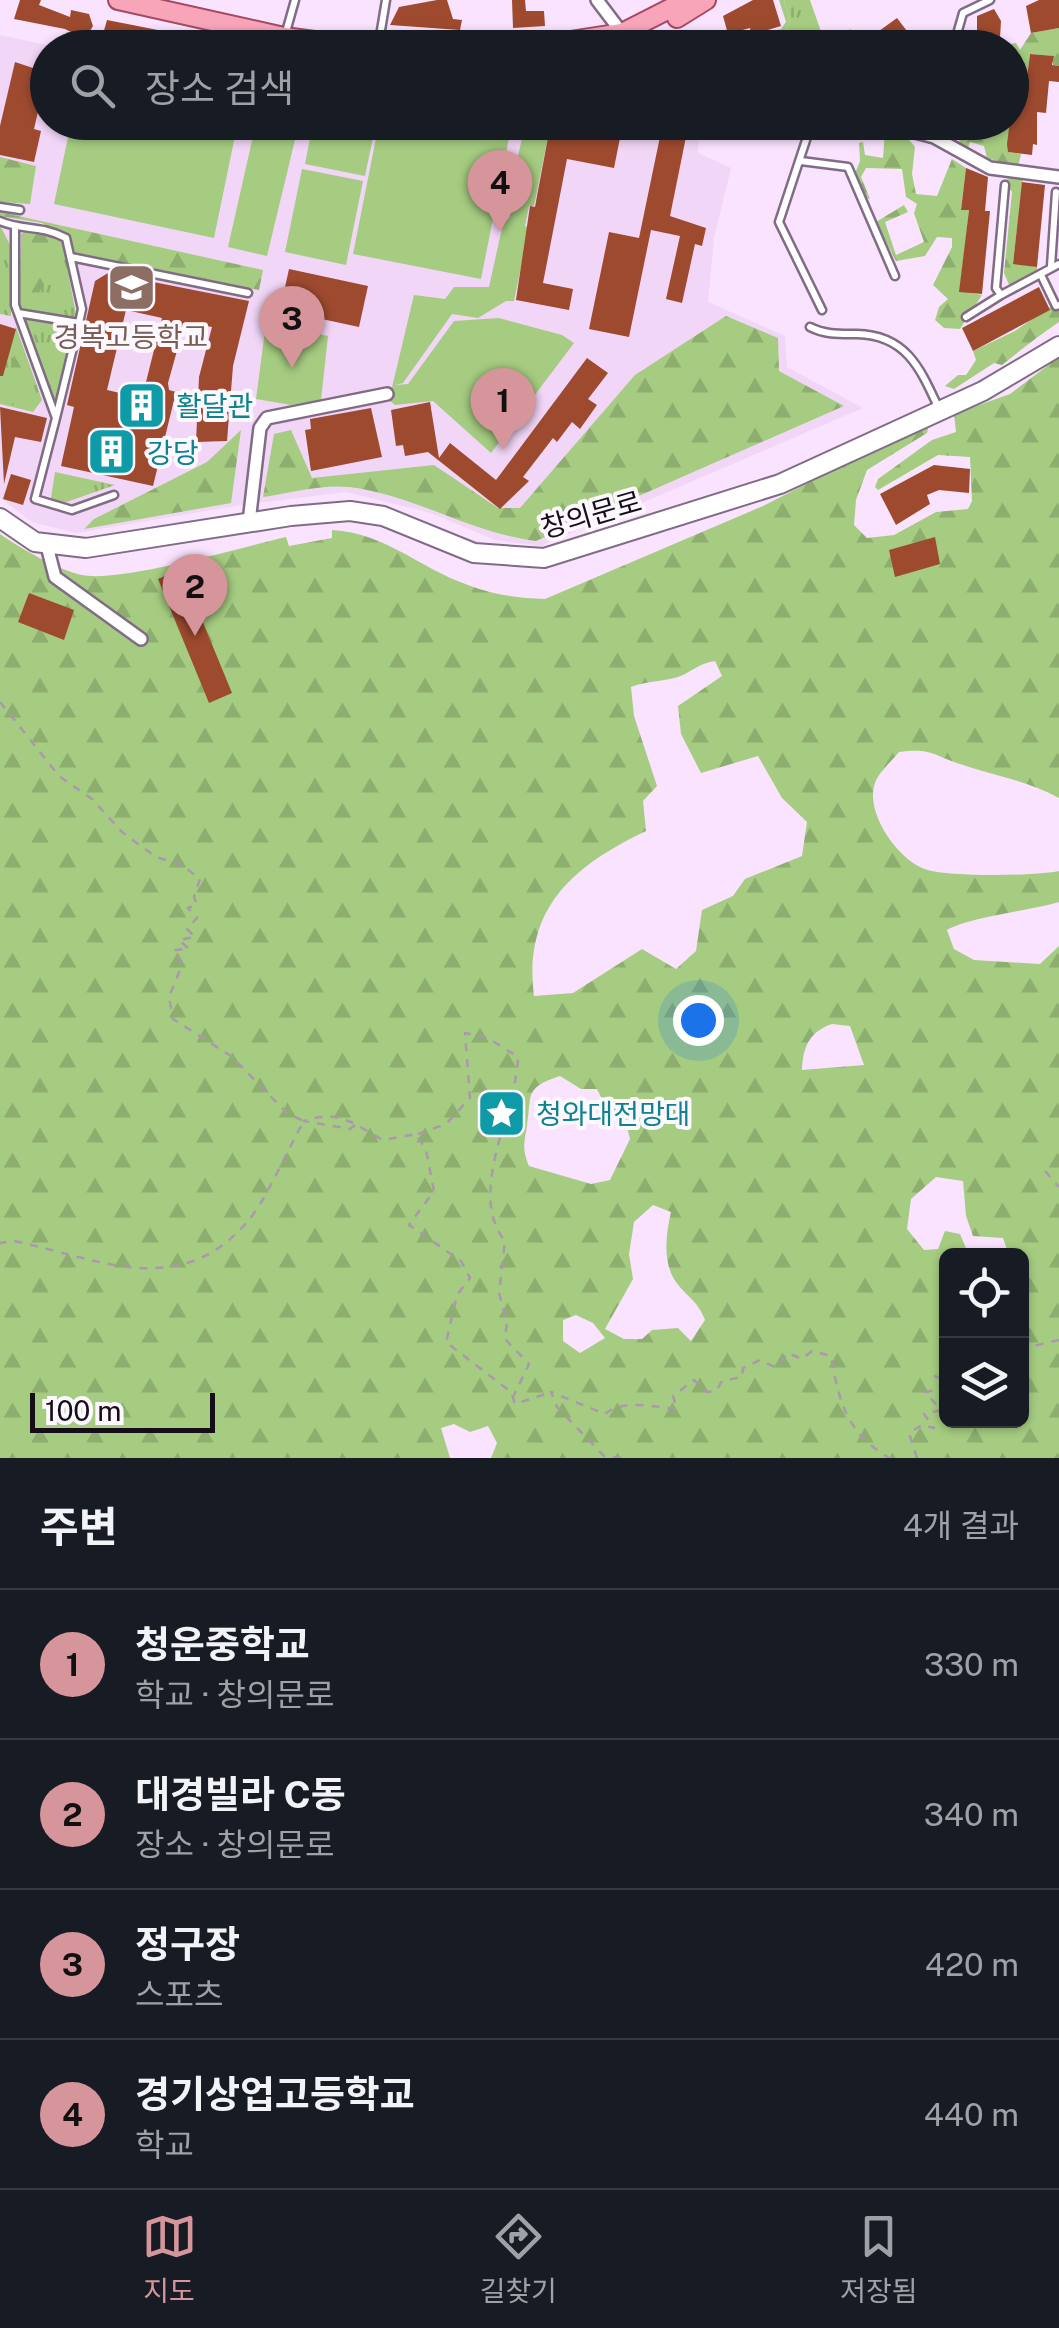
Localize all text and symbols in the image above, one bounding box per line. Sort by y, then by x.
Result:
search box [30,30,1029,140]
icon: search [65,58,120,113]
text: 장소 검색 [145,66,294,111]
pin: 4 [468,150,532,232]
school or university icon: 경복고등학교 [105,262,157,314]
pin: 3 [260,286,324,368]
place label: 경복고등학교 [54,320,208,353]
pin: 1 [470,368,536,450]
building icon: 활달관 [115,379,167,431]
place label: 활달관 [176,389,253,422]
building icon: 강당 [86,426,138,478]
place label: 강당 [147,436,199,469]
street label: 창의문로 [537,484,645,544]
pin: 2 [162,554,228,636]
your location [673,995,724,1046]
place icon: 청와대전망대 [475,1087,527,1139]
place label: 청와대전망대 [536,1097,691,1130]
map controls [939,1248,1029,1428]
button: locate [939,1248,1029,1338]
button: layers [939,1338,1029,1428]
scale bar [30,1388,215,1432]
text: 100 m [45,1394,122,1427]
text: 주변 [40,1502,117,1551]
text: 4개 결과 [903,1507,1019,1544]
text: 청운중학교 [135,1622,310,1667]
text: 1 [66,1646,79,1683]
text: 330 m [924,1646,1019,1683]
text: 학교 · 창의문로 [135,1676,334,1713]
text: 대경빌라 C동 [135,1772,346,1817]
text: 2 [62,1796,83,1833]
text: 340 m [924,1796,1019,1833]
text: 장소 · 창의문로 [135,1826,334,1863]
text: 정구장 [135,1922,240,1967]
text: 3 [62,1946,83,1983]
text: 420 m [925,1946,1019,1983]
text: 스포츠 [135,1976,223,2013]
text: 경기상업고등학교 [135,2072,415,2117]
text: 4 [62,2096,83,2133]
text: 440 m [924,2096,1019,2133]
text: 학교 [135,2126,194,2163]
tab: 지도 [142,2209,197,2309]
tab: 길찾기 [480,2209,557,2309]
tab: 저장됨 [840,2209,917,2309]

